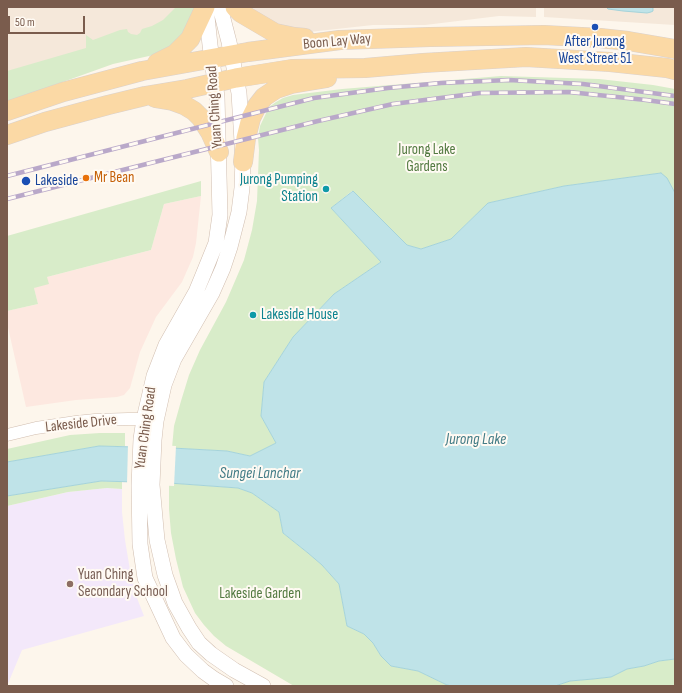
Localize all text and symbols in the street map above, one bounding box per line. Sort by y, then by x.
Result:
scale bar [10,8,87,34]
text: 50 m [15,15,35,30]
marker: After Jurong West Street 51 [590,22,600,32]
street label: Boon Lay Way [302,30,372,54]
place label: After Jurong West Street 51 [558,33,632,68]
street label: Yuan Ching Road [203,65,227,149]
park label: Jurong Lake Gardens [398,141,456,176]
place label: Mr Bean [94,169,134,187]
place label: Jurong Pumping Station [240,171,318,206]
place label: Lakeside [35,172,78,190]
marker: Mr Bean [81,173,91,183]
marker: Lakeside [20,175,32,187]
marker: Jurong Pumping Station [321,184,331,194]
place label: Lakeside House [261,306,338,324]
marker: Lakeside House [248,310,258,320]
street label: Yuan Ching Road [131,386,161,470]
street label: Lakeside Drive [44,411,118,437]
water label: Jurong Lake [446,430,506,450]
water label: Sungei Lanchar [220,464,300,484]
place label: Yuan Ching Secondary School [78,566,168,601]
marker: Yuan Ching Secondary School [65,579,75,589]
park label: Lakeside Garden [219,585,301,603]

